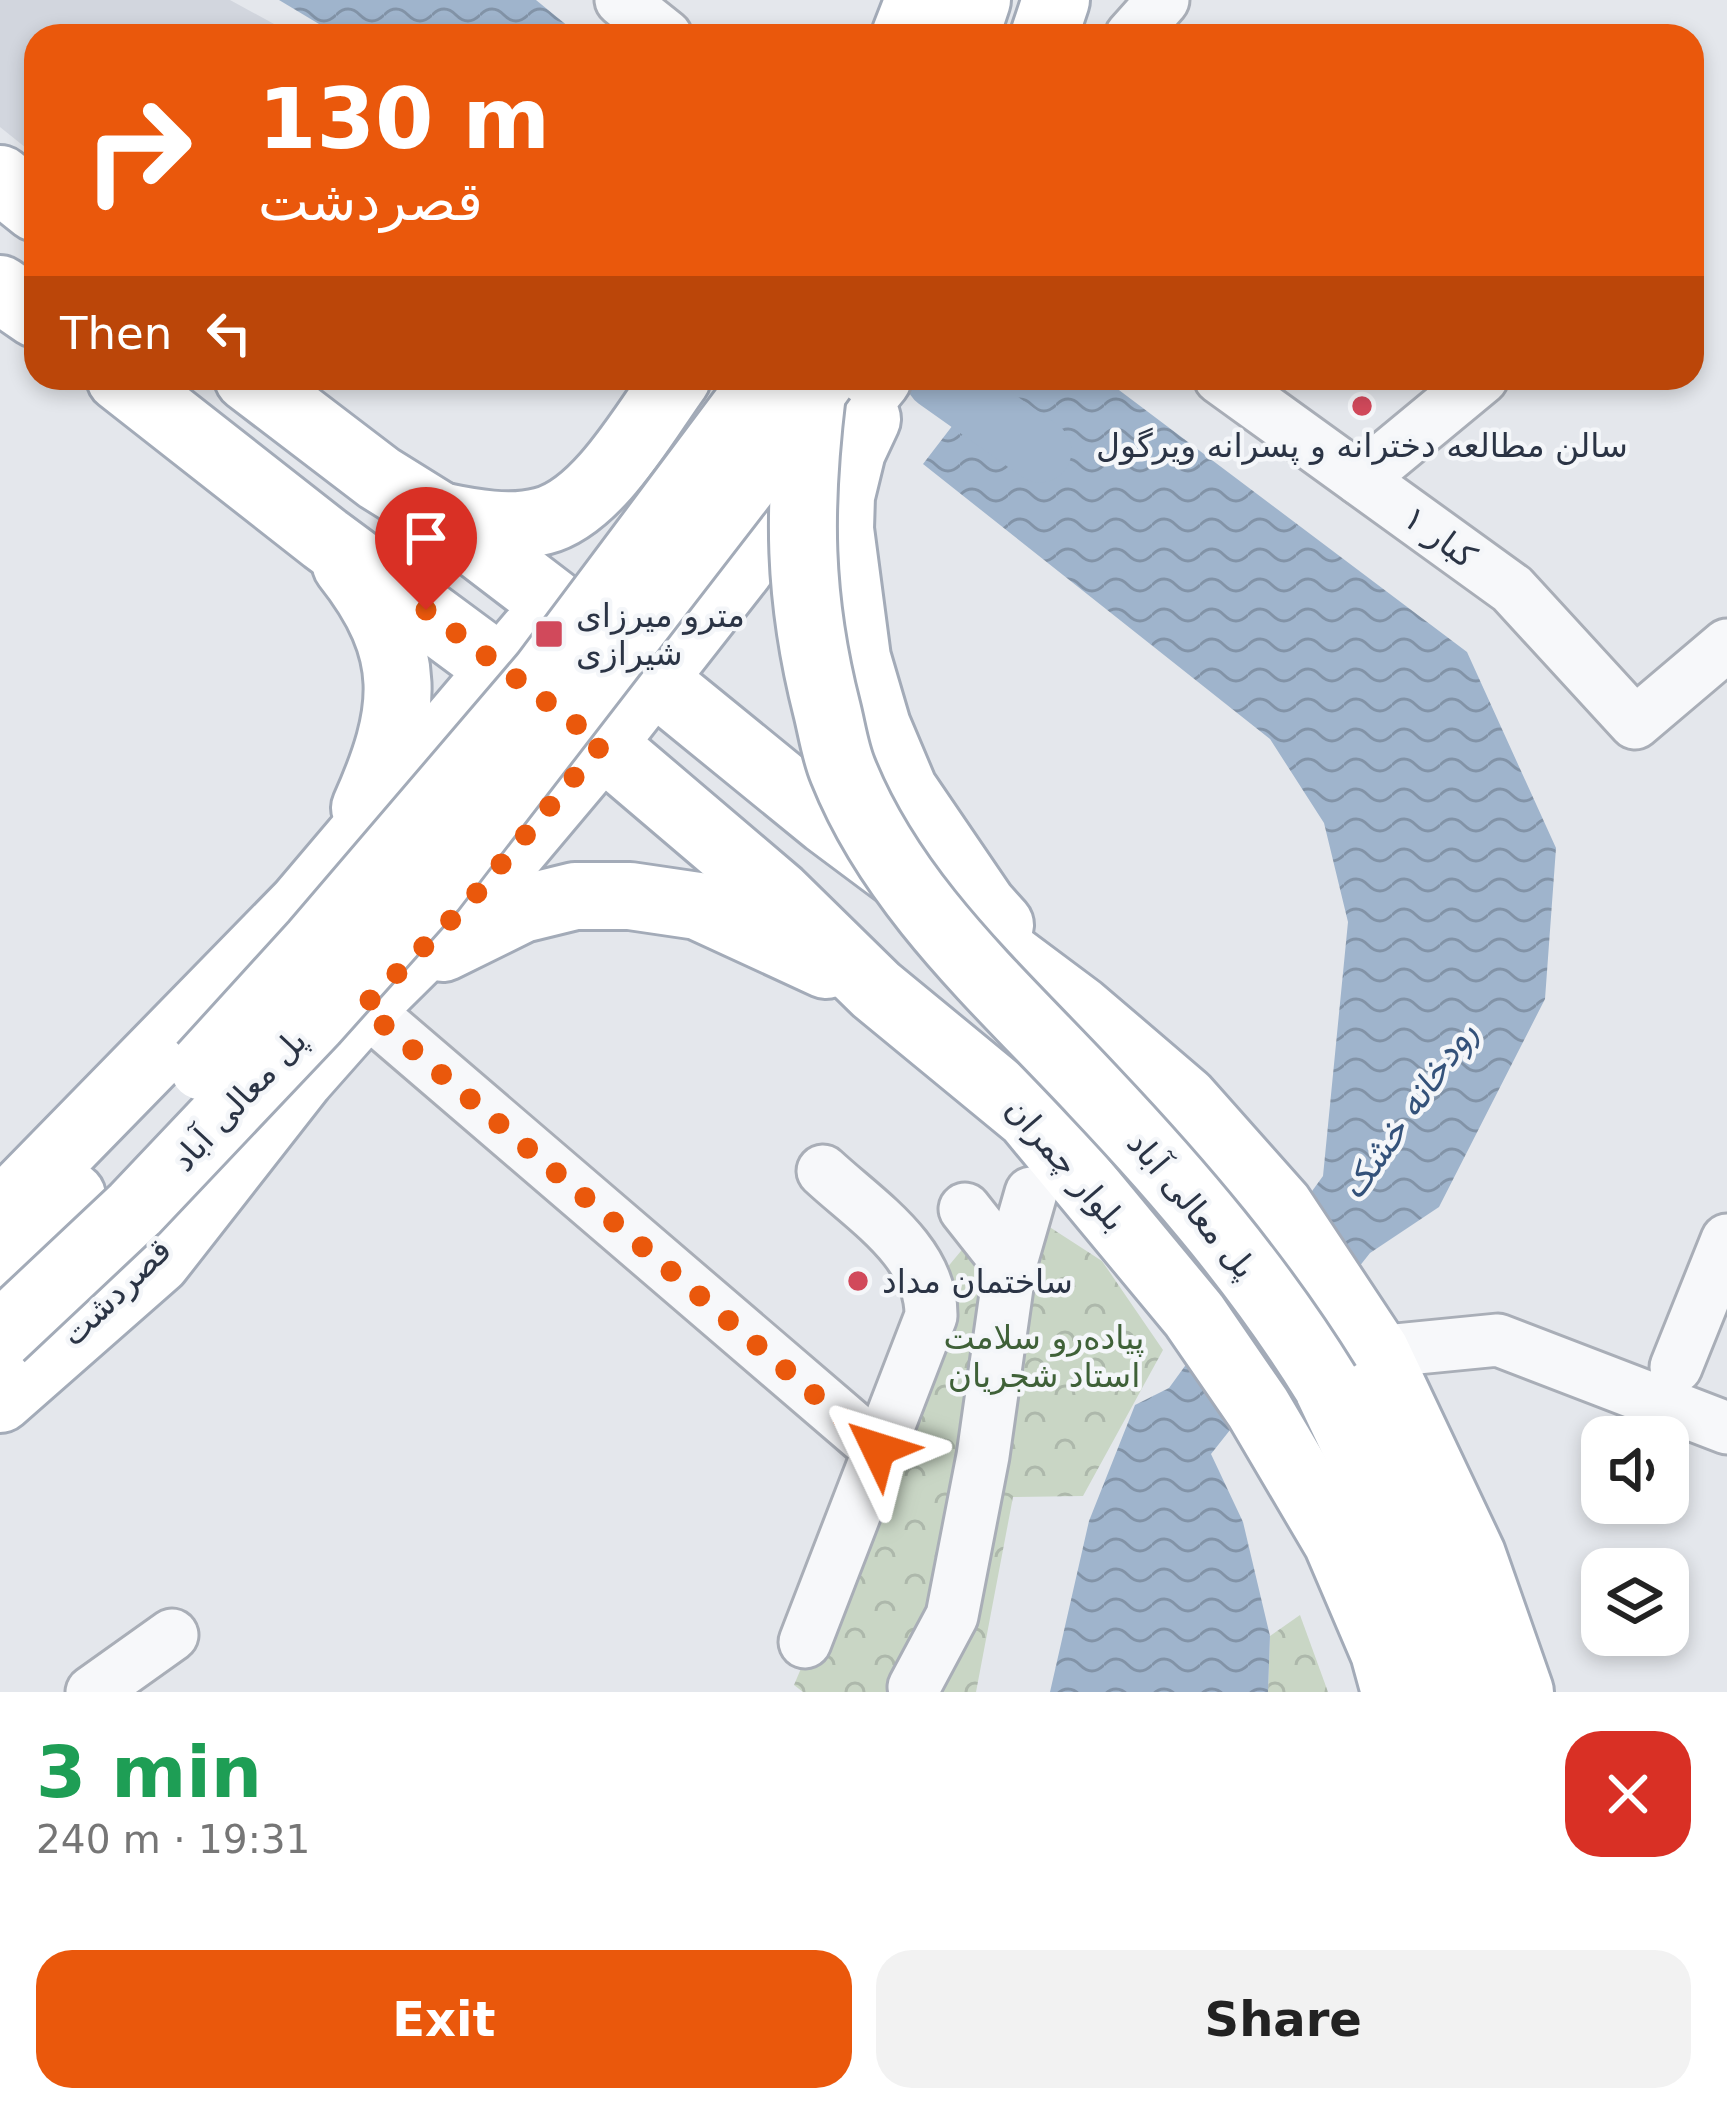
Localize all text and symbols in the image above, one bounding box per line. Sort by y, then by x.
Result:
text: 130 m [258,70,550,168]
icon: right [60,72,216,228]
text: قصردشت [258,170,483,233]
icon: left [196,300,262,366]
text: Then [60,307,172,360]
marker: سالن مطالعه دخترانه و پسرانه ویرگول [1349,393,1375,419]
place label: سالن مطالعه دخترانه و پسرانه ویرگول [1096,426,1628,465]
pin [375,487,477,610]
street label: ۱ کبار [1396,498,1484,576]
icon: arrive [393,505,459,571]
place label: مترو میرزای شیرازی [576,596,745,673]
marker: مترو میرزای شیرازی [533,618,565,650]
water label: رودخانه خشک [1332,1013,1486,1208]
street label: پل معالی آباد [164,1021,314,1179]
street label: بلوار چمران [998,1089,1134,1239]
street label: پل معالی آباد [1119,1124,1265,1286]
street label: قصردشت [53,1230,179,1354]
place label: ساختمان مداد [882,1262,1073,1301]
marker: ساختمان مداد [845,1268,871,1294]
park label: پیاده‌رو سلامت استاد شجریان [944,1318,1144,1395]
position arrow [815,1386,941,1512]
map controls [1581,1416,1689,1656]
button: sound [1581,1416,1689,1524]
button: layers [1581,1548,1689,1656]
text: 3 min [36,1730,262,1814]
button: close [1565,1731,1691,1857]
text: 240 m · 19:31 [36,1817,310,1862]
button: Exit [36,1950,852,2088]
button: Share [876,1950,1691,2088]

